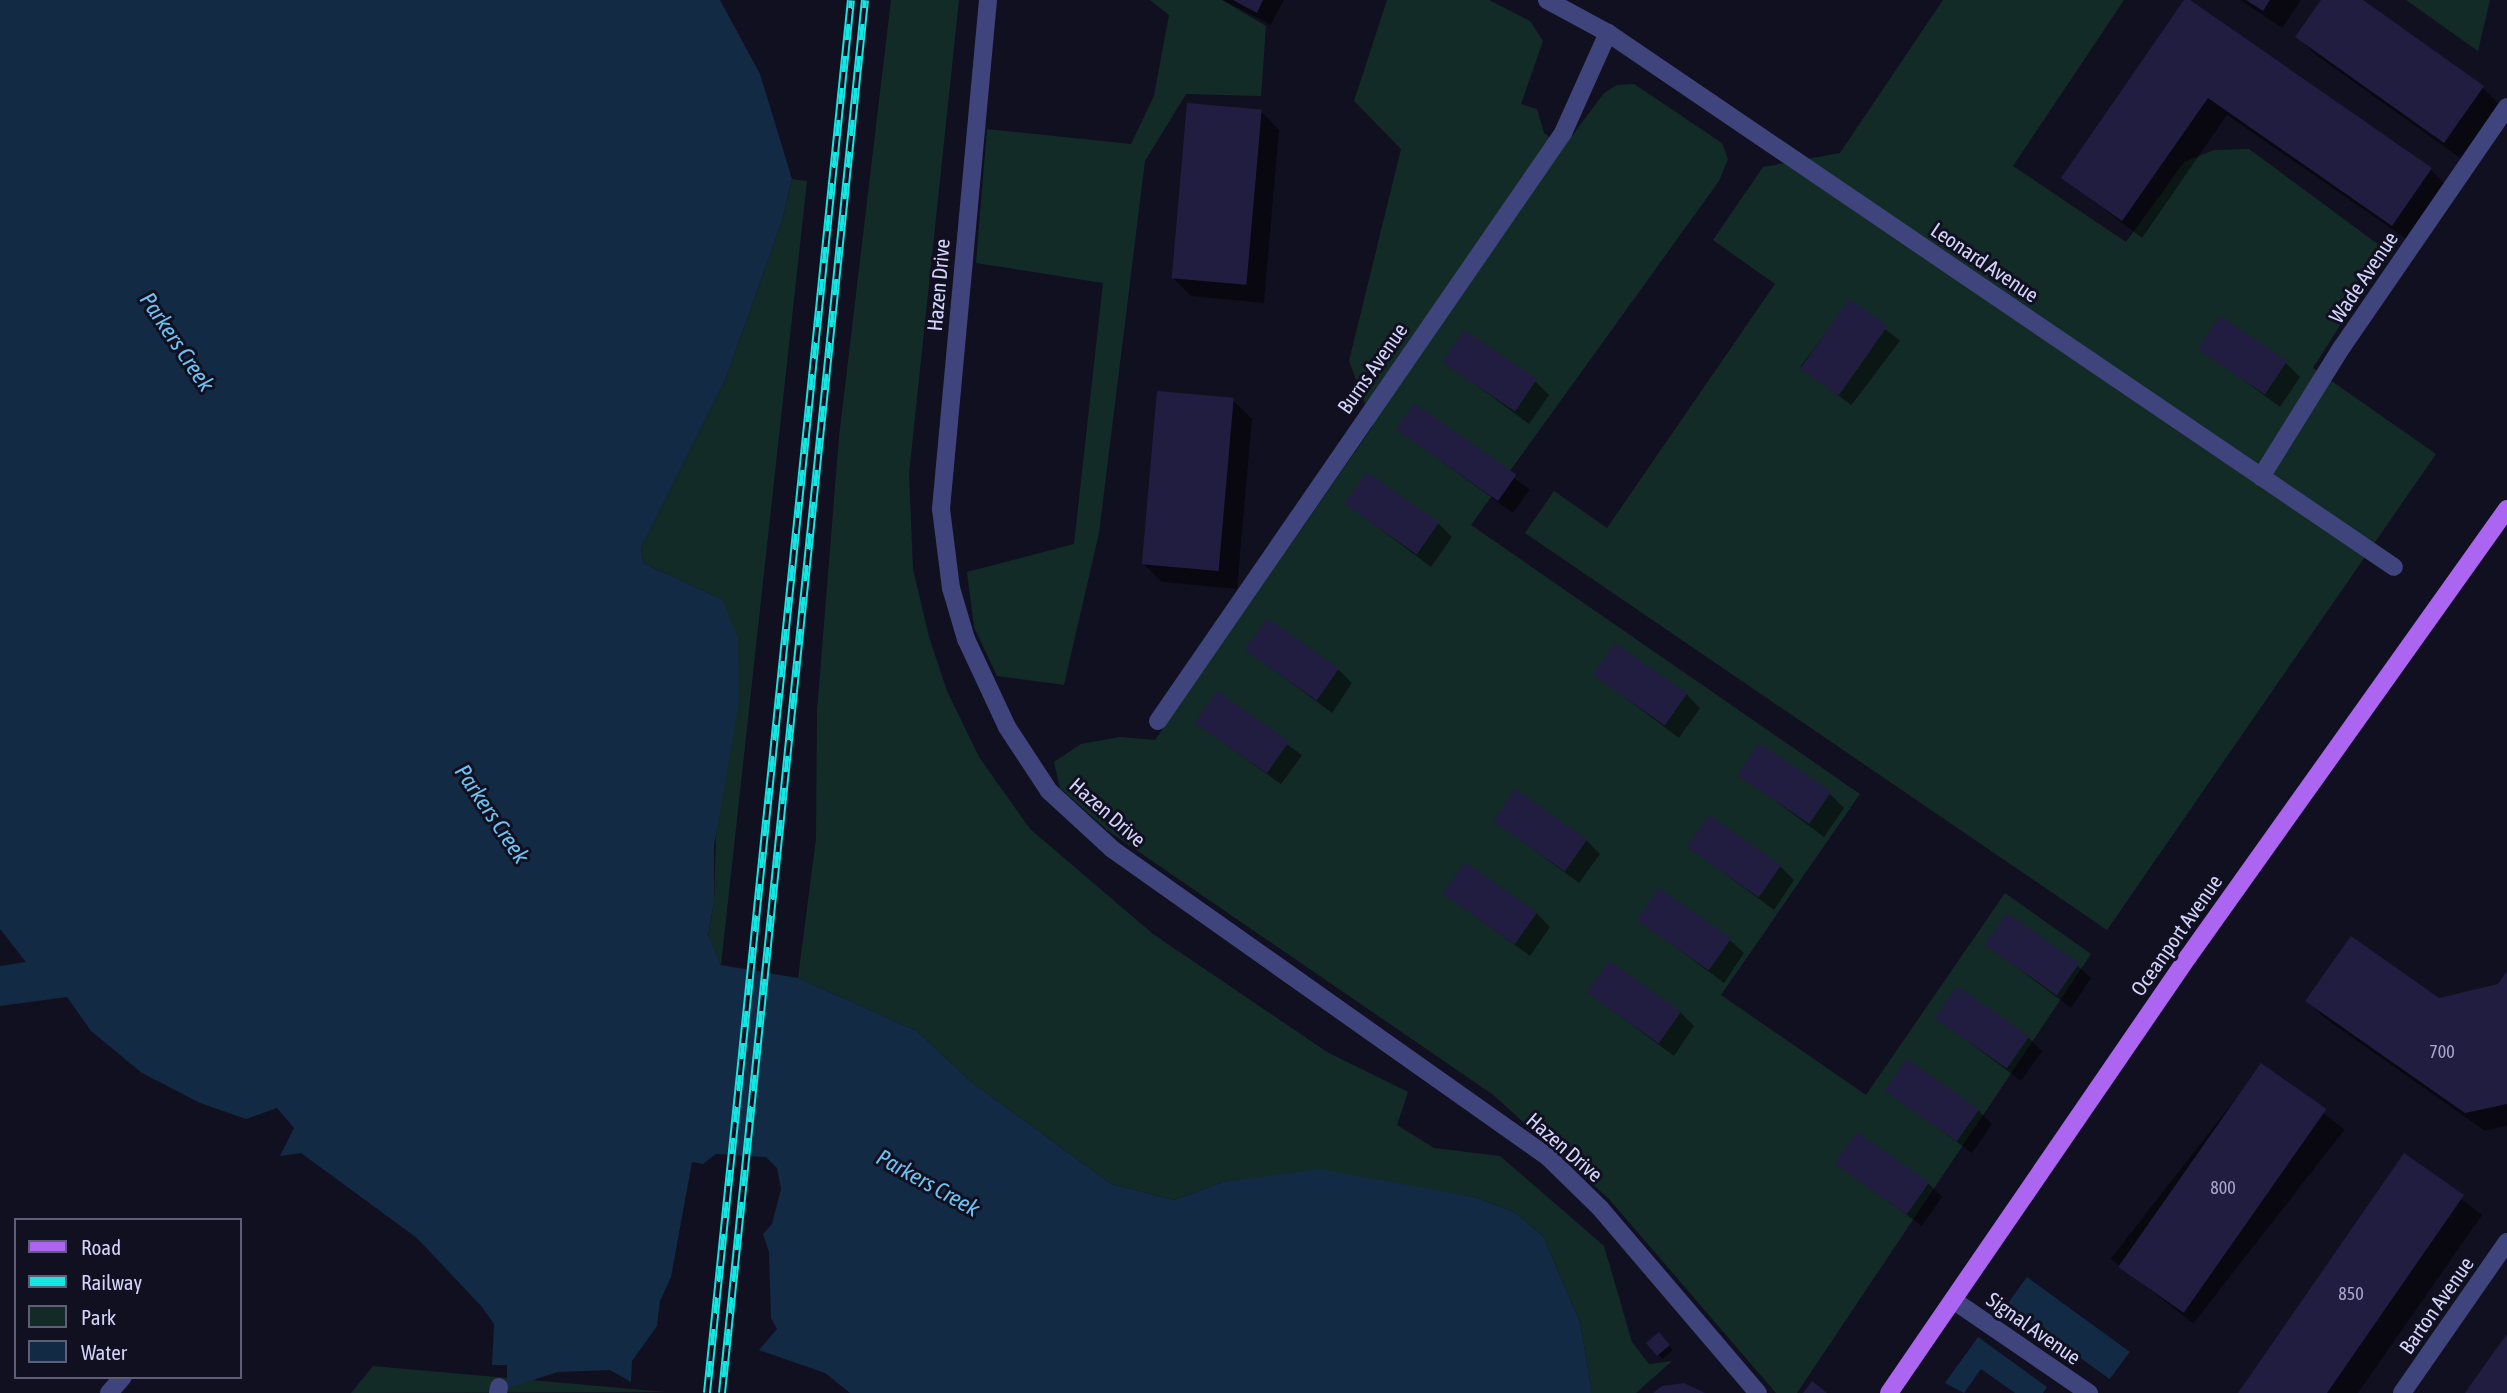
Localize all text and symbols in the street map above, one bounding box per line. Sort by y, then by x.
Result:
street label: Leonard Avenue [1926,217,2044,307]
street label: Wade Avenue [2323,226,2403,328]
street label: Hazen Drive [921,238,955,332]
water label: Parkers Creek [134,287,220,397]
street label: Burns Avenue [1332,318,1412,418]
water label: Parkers Creek [449,759,535,869]
street label: Hazen Drive [1065,772,1151,852]
street label: Oceanport Avenue [2125,869,2227,1001]
house number: 700 [2429,1041,2455,1063]
street label: Hazen Drive [1522,1107,1608,1187]
water label: Parkers Creek [872,1143,984,1223]
house number: 800 [2210,1177,2236,1199]
legend [14,1218,242,1379]
text: Road [81,1235,121,1259]
street label: Barton Avenue [2393,1252,2479,1358]
text: Railway [81,1270,142,1294]
house number: 850 [2338,1283,2364,1305]
street label: Signal Avenue [1982,1286,2086,1370]
text: Park [81,1305,116,1329]
text: Water [81,1340,127,1364]

